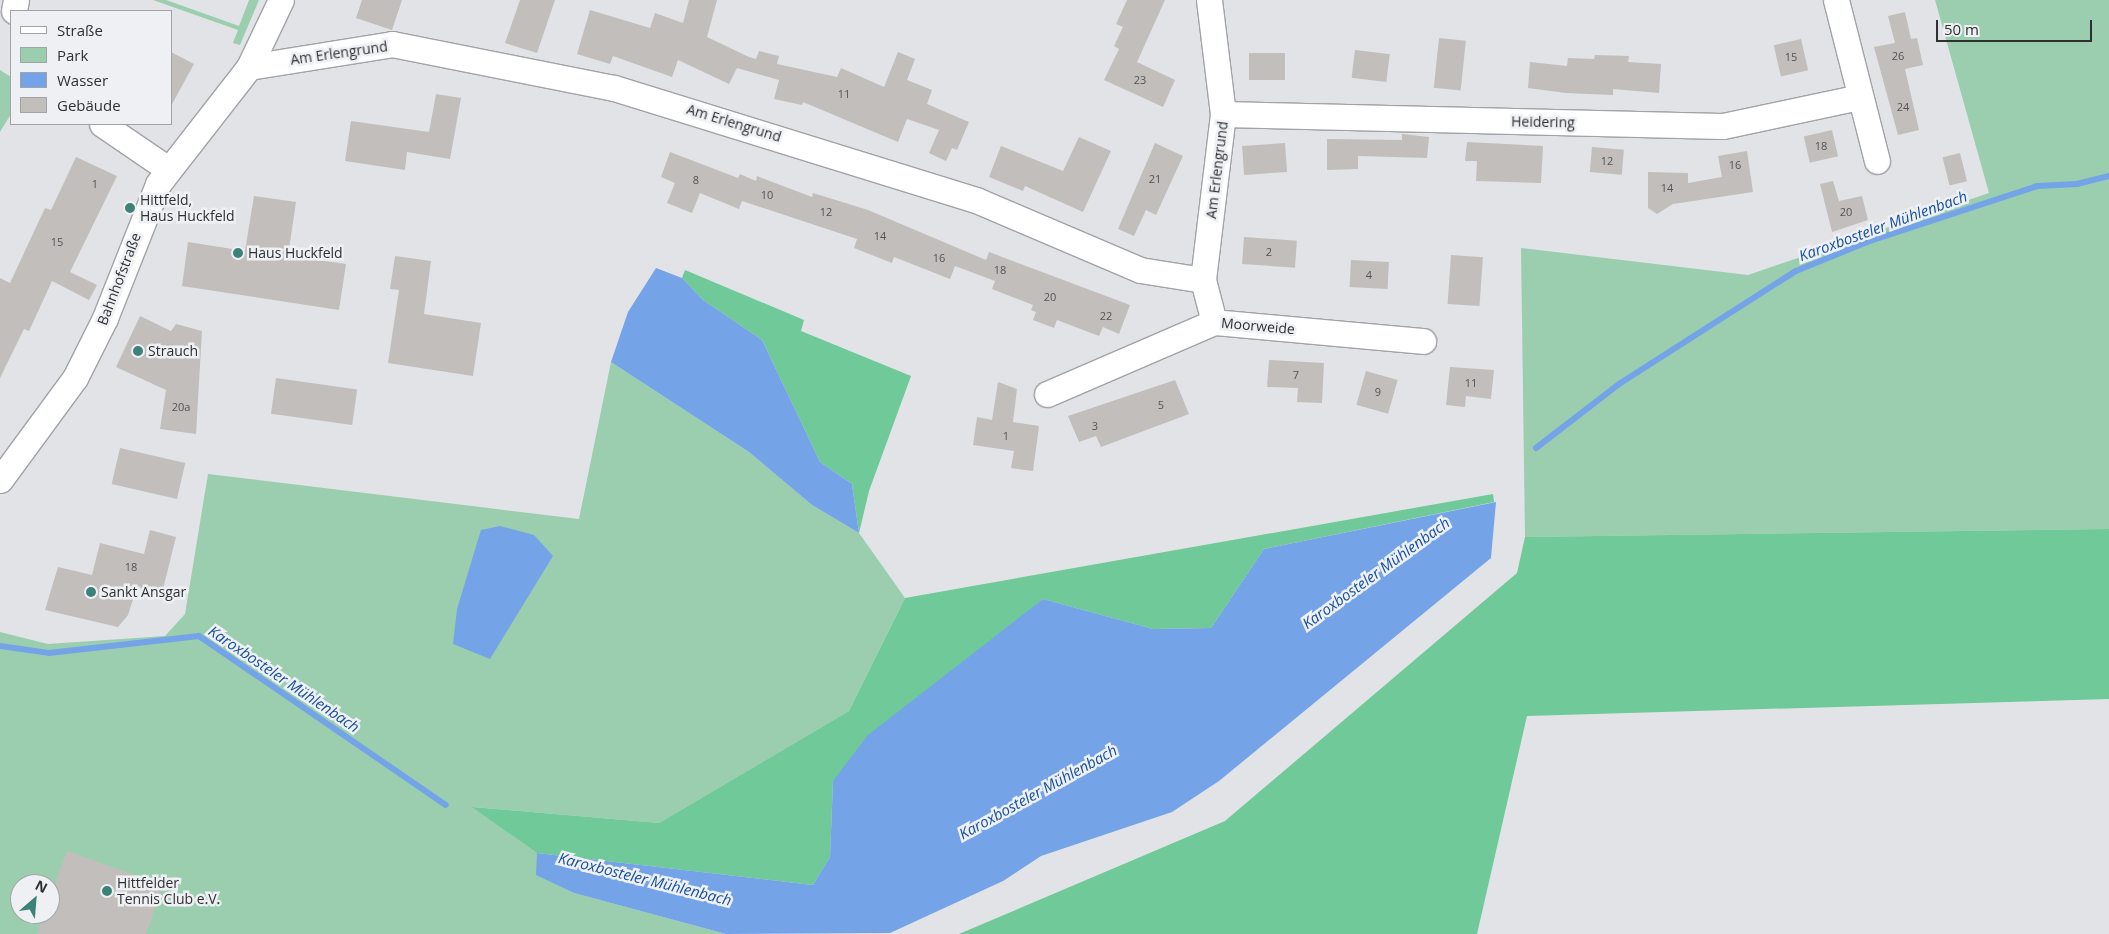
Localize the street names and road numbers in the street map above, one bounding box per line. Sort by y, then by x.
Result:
street label: Am Erlengrund [289,38,389,68]
street label: Am Erlengrund [685,101,783,145]
street label: Heidering [1511,113,1575,131]
street label: Am Erlengrund [1203,120,1231,220]
street label: Bahnhofstraße [94,230,144,328]
street label: Moorweide [1220,314,1296,338]

